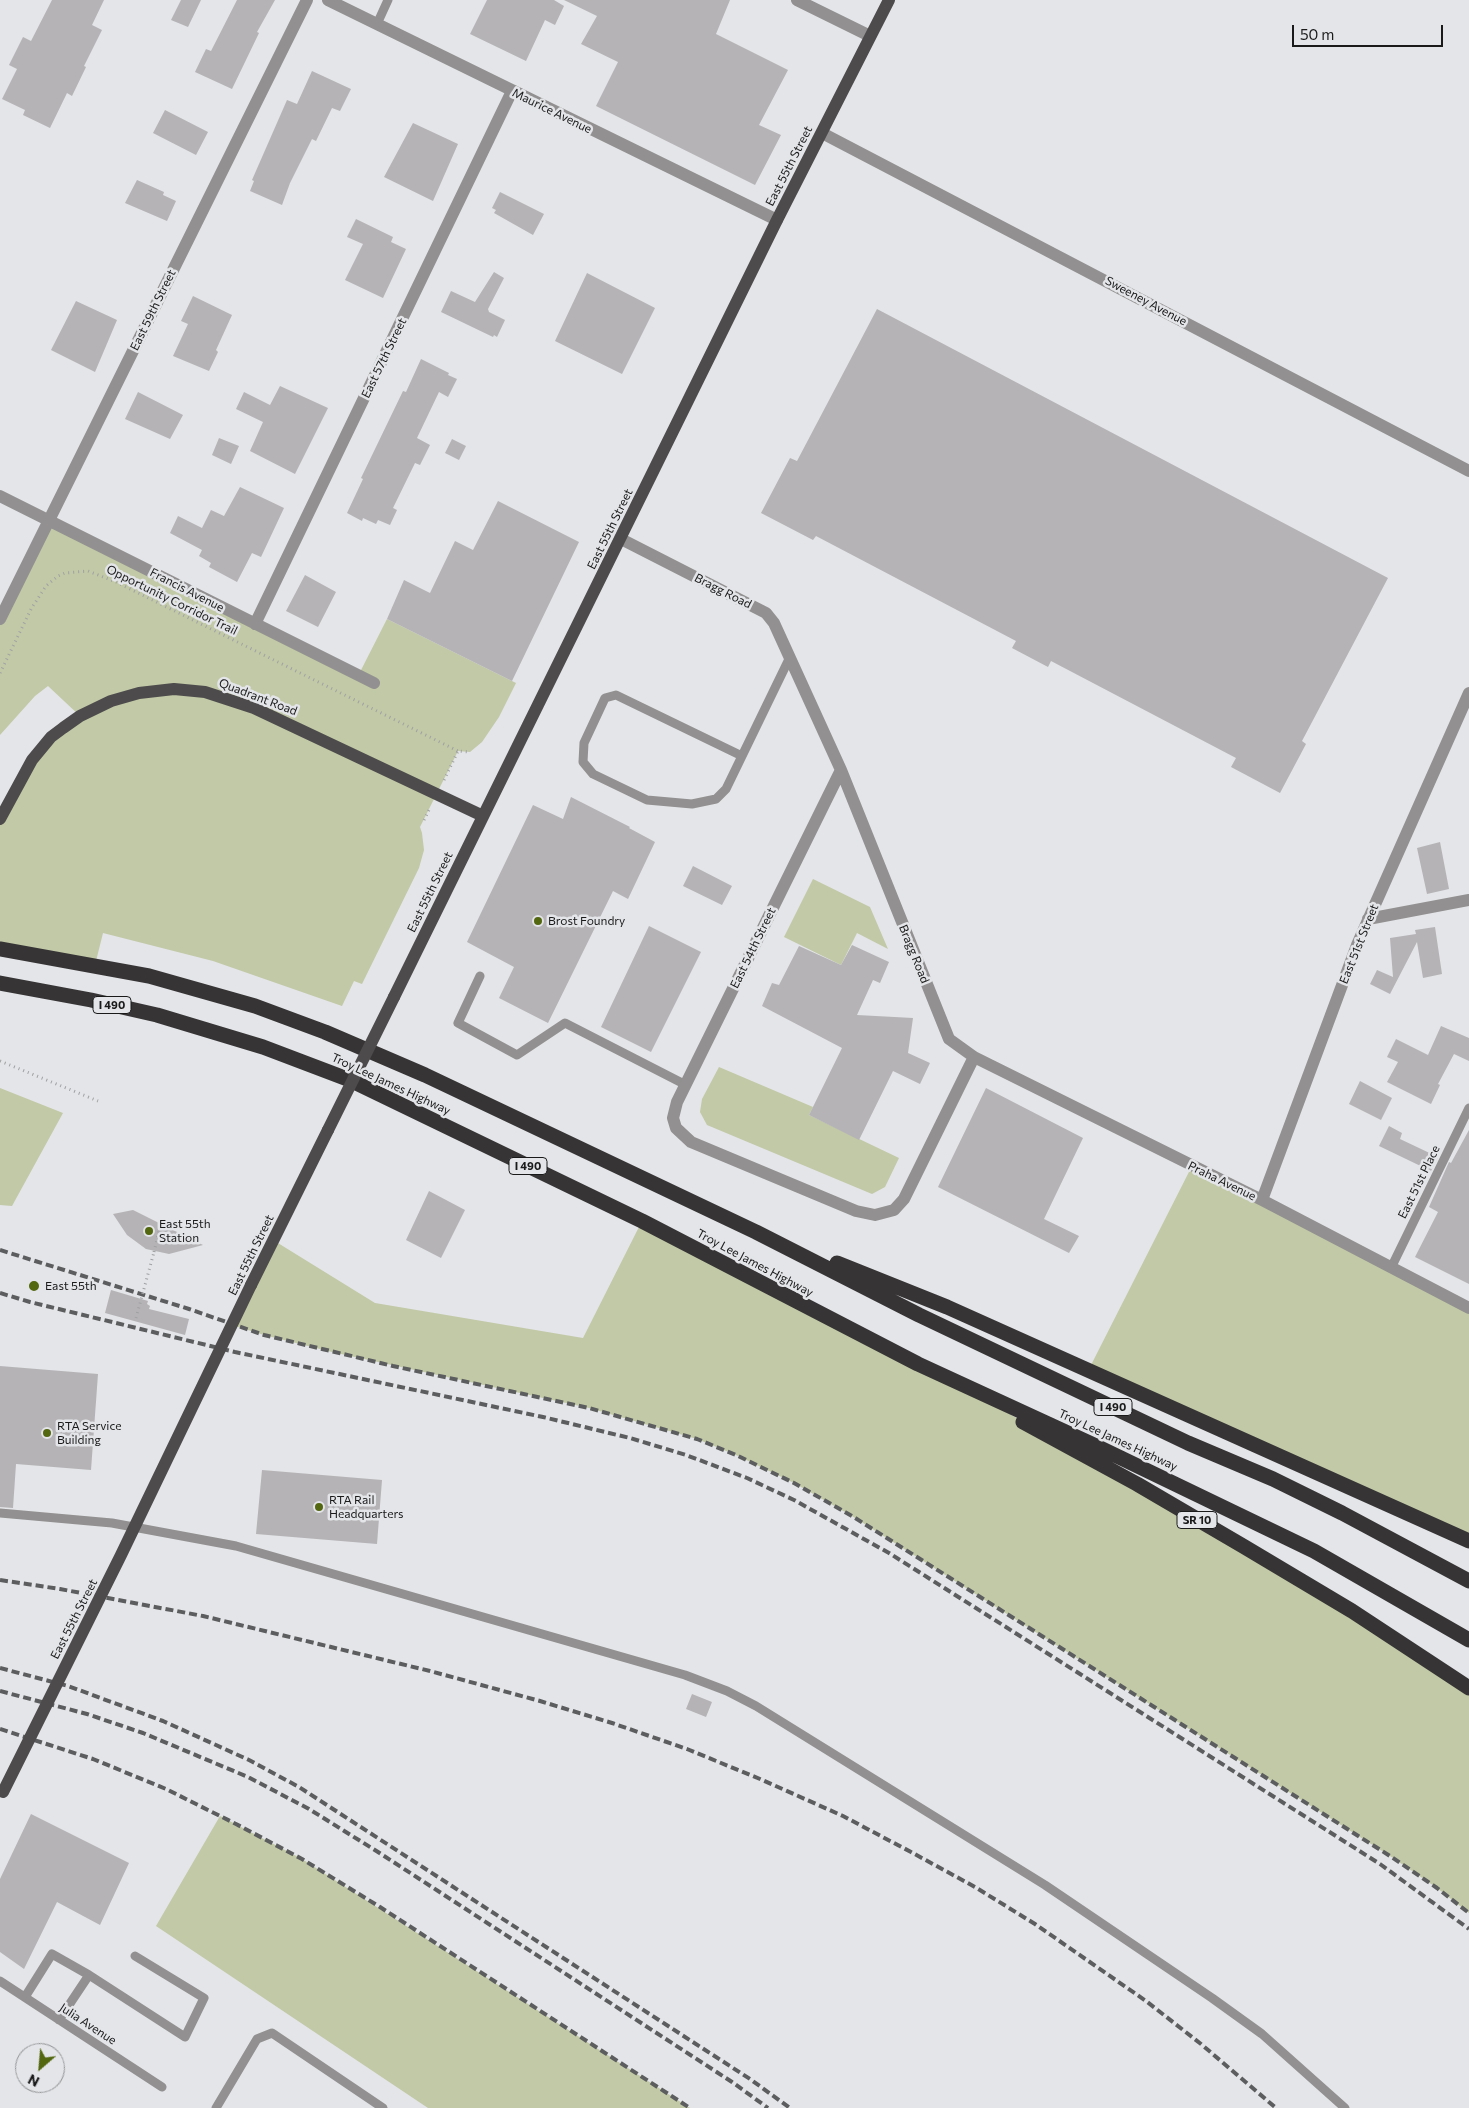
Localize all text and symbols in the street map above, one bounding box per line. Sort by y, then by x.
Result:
scale bar [1294,15,1445,47]
text: 50 m [1300,25,1334,43]
street label: Maurice Avenue [510,86,594,136]
street label: East 55th Street [763,124,815,208]
street label: East 59th Street [127,267,179,353]
street label: Sweeney Avenue [1103,273,1189,329]
street label: East 57th Street [358,316,410,400]
street label: East 55th Street [584,486,636,572]
street label: Opportunity Corridor Trail [104,562,240,638]
street label: Francis Avenue [148,565,226,615]
street label: Bragg Road [692,571,754,611]
street label: Quadrant Road [217,675,299,719]
street label: East 55th Street [404,849,456,935]
street label: East 51st Street [1336,902,1382,986]
street label: East 54th Street [727,905,779,991]
place label: Brost Foundry [548,914,625,928]
marker: Brost Foundry [532,915,544,927]
street label: Bragg Road [896,923,932,985]
road number: I 490 [93,996,131,1014]
street label: Troy Lee James Highway [329,1050,453,1118]
street label: East 51st Place [1395,1143,1443,1221]
road number: I 490 [509,1158,547,1174]
street label: Praha Avenue [1186,1158,1258,1204]
street label: East 55th Street [225,1212,277,1298]
place label: East 55th Station [159,1217,211,1245]
marker: East 55th Station [143,1225,155,1237]
street label: Troy Lee James Highway [694,1226,816,1300]
marker: East 55th [27,1279,41,1293]
place label: East 55th [45,1279,97,1293]
road number: I 490 [1094,1398,1132,1415]
street label: Troy Lee James Highway [1056,1406,1180,1474]
place label: RTA Service Building [57,1419,122,1447]
marker: RTA Service Building [41,1427,53,1439]
place label: RTA Rail Headquarters [329,1493,404,1521]
marker: RTA Rail Headquarters [313,1501,325,1513]
road number: SR 10 [1177,1512,1217,1528]
street label: East 55th Street [48,1577,100,1661]
street label: Julia Avenue [57,2000,119,2048]
north arrow [15,2043,65,2093]
text: N [25,2071,42,2091]

